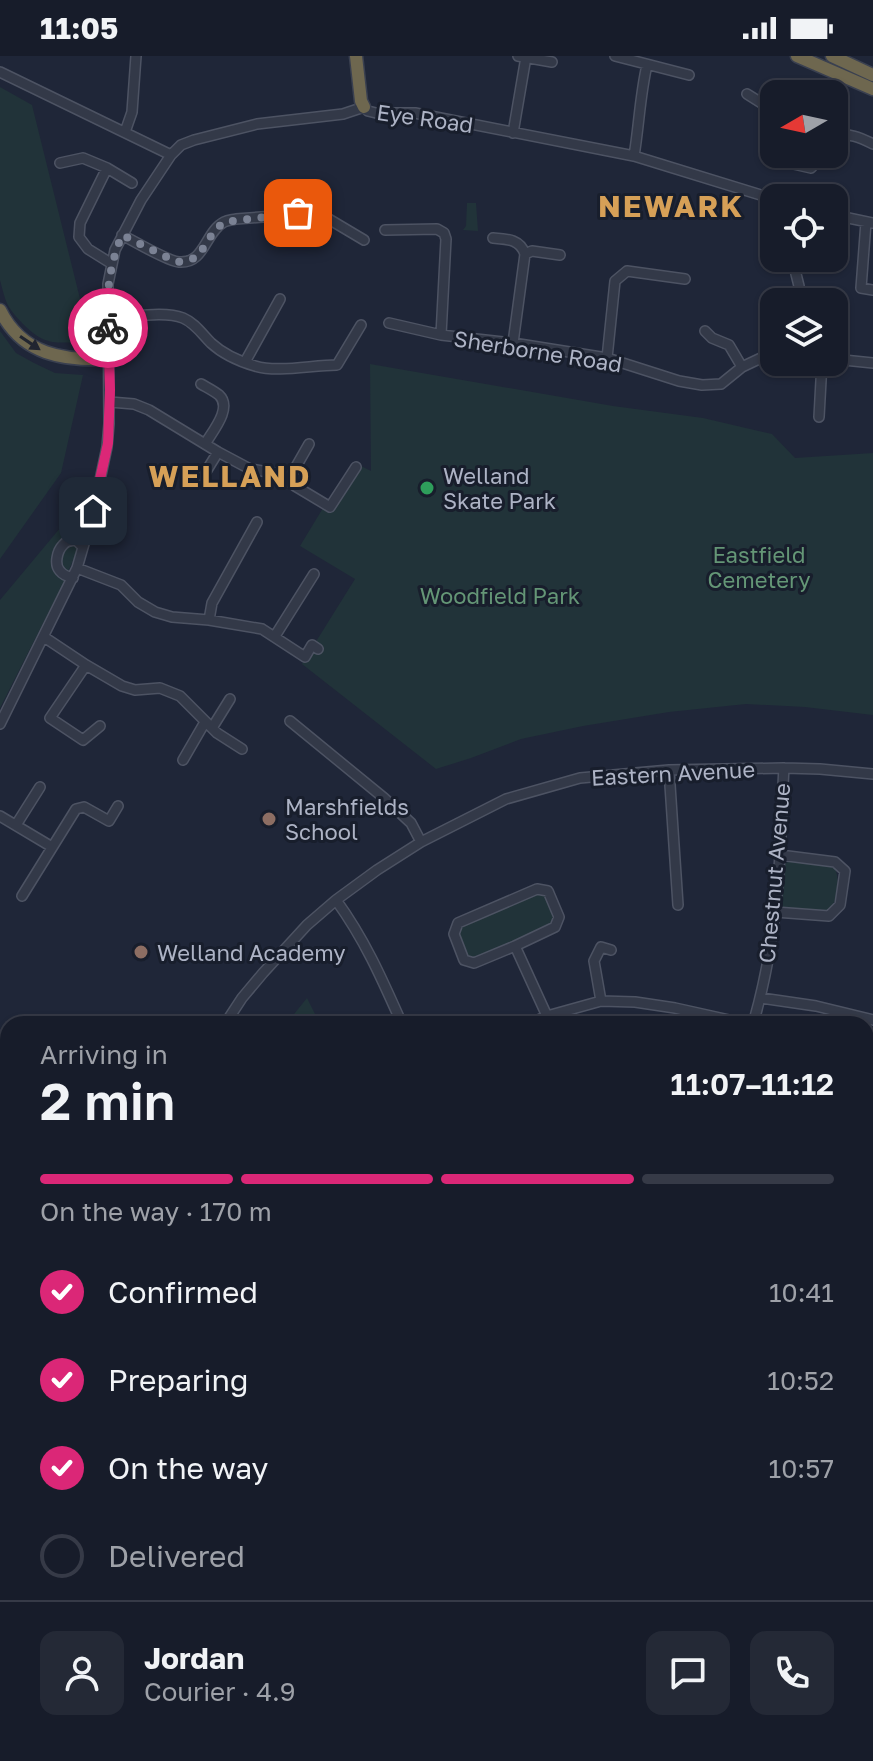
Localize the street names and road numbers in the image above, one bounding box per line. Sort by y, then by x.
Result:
street label: Eye Road [375,98,475,138]
street label: Sherborne Road [452,324,624,378]
street label: Eastern Avenue [590,755,756,791]
street label: Chestnut Avenue [753,782,795,964]

